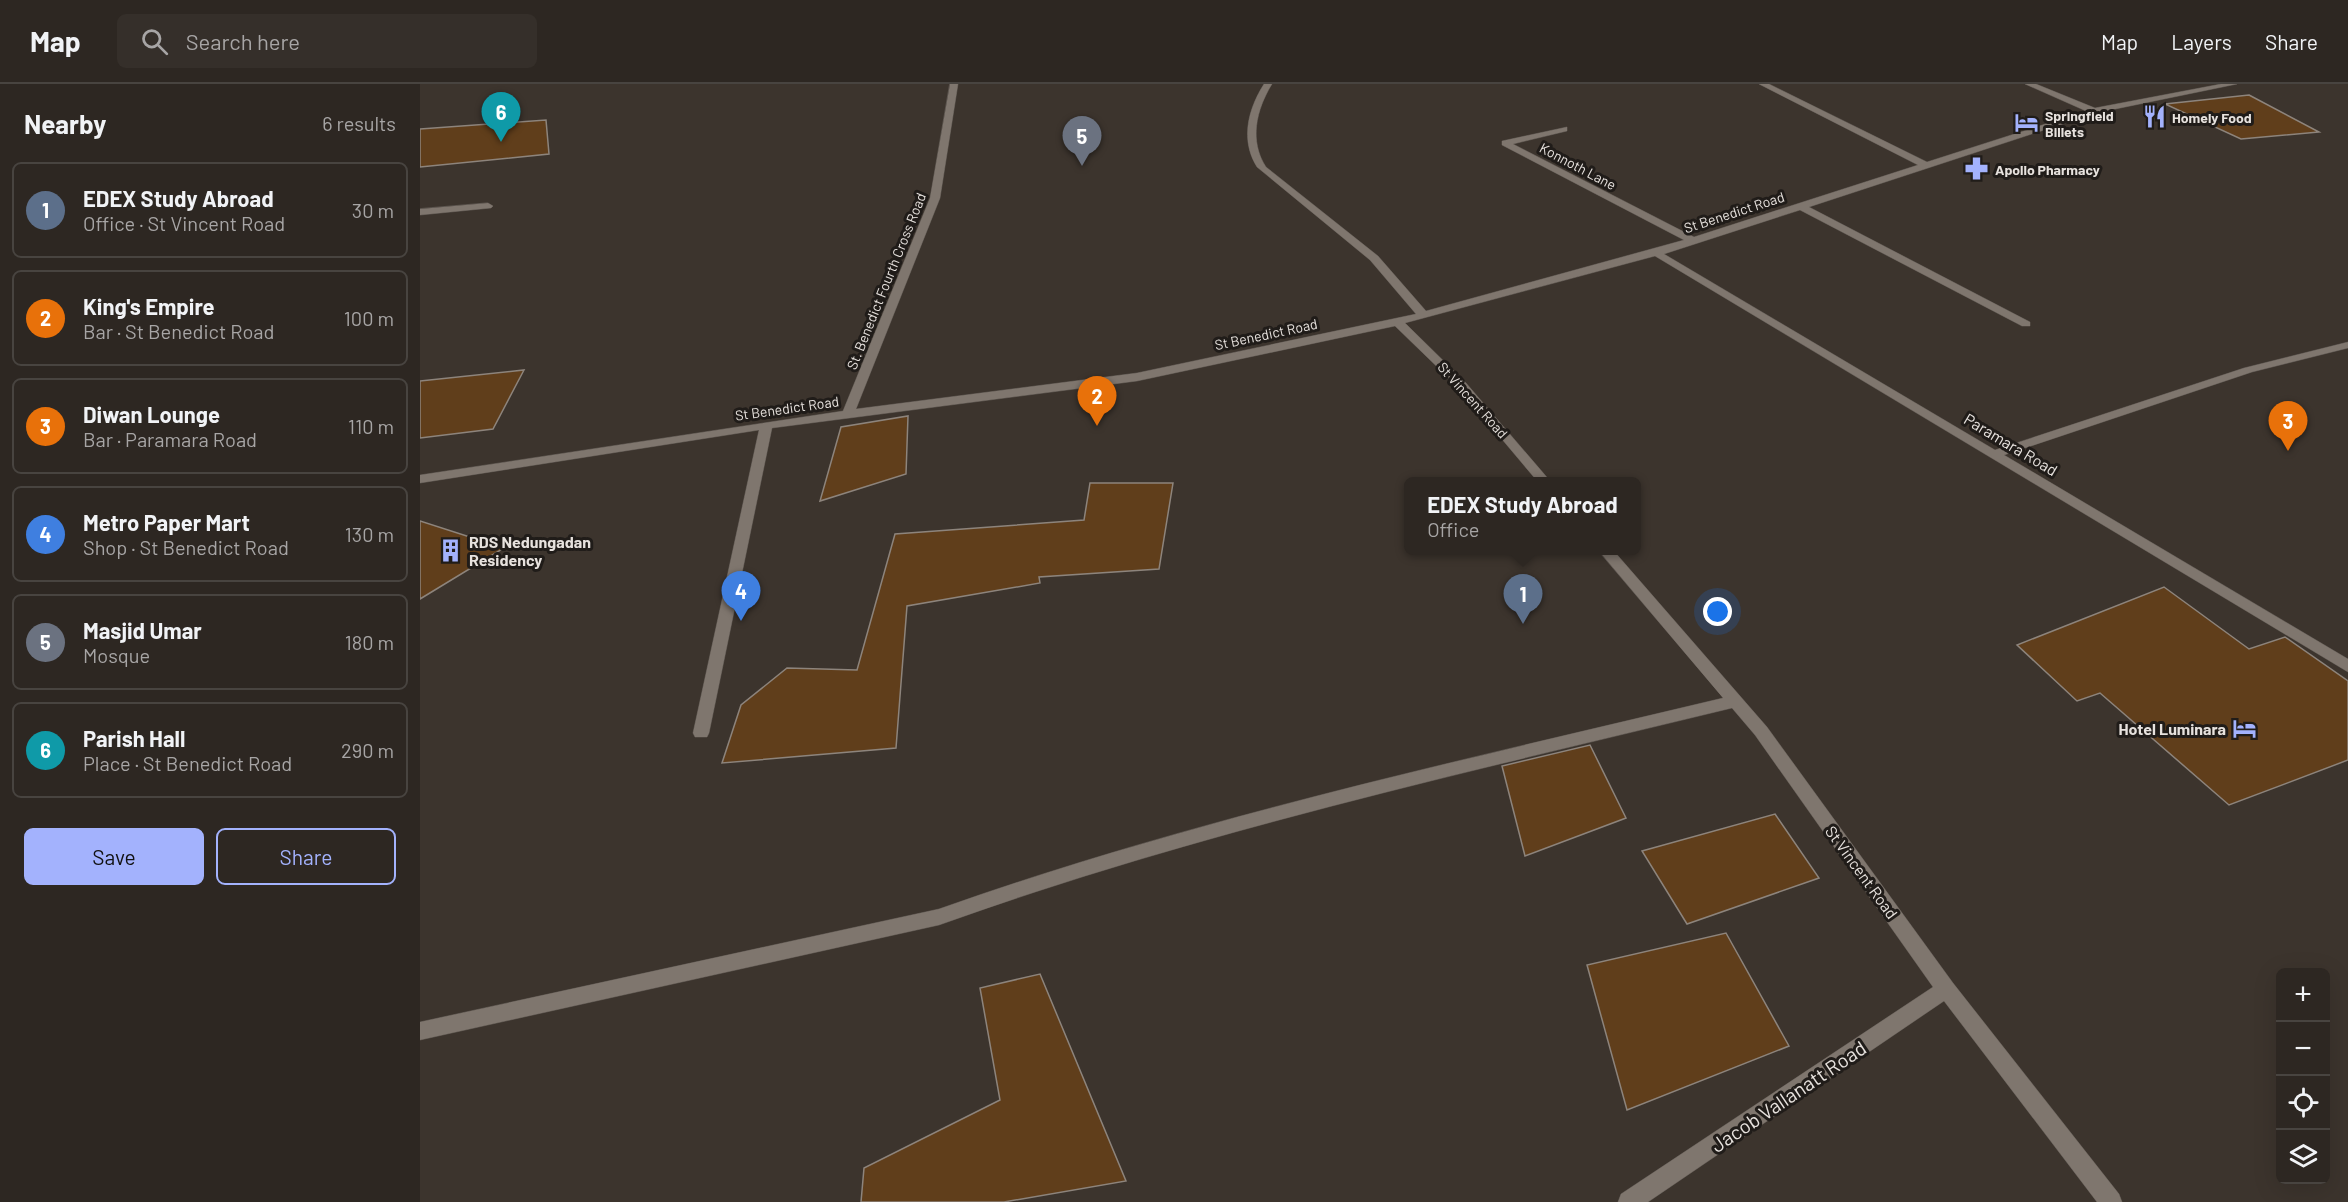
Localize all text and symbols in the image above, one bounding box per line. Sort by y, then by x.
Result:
search box [117,14,537,68]
text: Map [30,24,81,58]
icon: search [138,25,171,58]
text: Search here [186,28,300,54]
text: Map [2101,29,2138,54]
text: Layers [2171,29,2232,54]
text: Share [2265,29,2318,54]
pin: 6 [482,92,520,142]
restaurant icon: Homely Food [2141,104,2167,130]
place label: Springfield Billets [2045,107,2114,140]
text: Nearby [24,108,106,139]
place label: Homely Food [2172,109,2252,126]
hotel icon: Springfield Billets [2014,110,2040,136]
text: 6 results [322,111,396,135]
pin: 5 [1062,116,1102,166]
street label: Konnoth Lane [1537,139,1619,193]
pharmacy icon: Apollo Pharmacy [1964,156,1990,182]
place label: Apollo Pharmacy [1995,161,2100,178]
text: EDEX Study Abroad [83,185,274,211]
street label: St Benedict Road [1682,188,1786,236]
street label: St. Benedict Fourth Cross Road [843,190,929,372]
text: 1 [42,198,49,222]
text: 30 m [352,198,394,222]
text: Office · St Vincent Road [83,211,285,235]
text: King's Empire [83,293,215,319]
text: 2 [40,306,51,330]
text: 100 m [344,306,394,330]
street label: St Benedict Road [1213,315,1319,353]
text: Bar · St Benedict Road [83,319,275,343]
street label: St Vincent Road [1434,358,1512,442]
pin: 2 [1078,376,1116,426]
street label: St Benedict Road [734,392,840,424]
text: Diwan Lounge [83,401,220,427]
pin: 3 [2268,402,2308,451]
street label: Paramara Road [1961,409,2061,479]
text: 3 [40,414,51,438]
text: 110 m [348,414,394,438]
text: Bar · Paramara Road [83,427,257,451]
popup [1404,477,1641,555]
text: EDEX Study Abroad [1427,491,1618,517]
text: Metro Paper Mart [83,509,250,535]
text: Office [1427,517,1479,541]
text: 4 [39,522,52,546]
text: 130 m [345,522,394,546]
place label: RDS Nedungadan Residency [469,532,591,569]
text: Shop · St Benedict Road [83,535,289,559]
building icon: RDS Nedungadan Residency [438,537,464,563]
pin: 4 [722,572,760,621]
pin: 1 [1504,574,1542,624]
your location [1703,597,1732,626]
text: Masjid Umar [83,617,202,643]
text: 5 [40,630,51,654]
text: 180 m [345,630,394,654]
text: Mosque [83,643,150,667]
hotel icon: Hotel Luminara [2231,715,2257,741]
place label: Hotel Luminara [2118,719,2226,738]
text: Parish Hall [83,725,185,751]
text: 6 [40,738,51,762]
text: 290 m [341,738,394,762]
text: Place · St Benedict Road [83,751,292,775]
street label: St Vincent Road [1822,822,1902,922]
button: Save [24,828,204,885]
button: Share [216,828,396,885]
map controls [2276,968,2330,1184]
button: + [2276,968,2330,1022]
button: − [2276,1022,2330,1076]
street label: Jacob Vallanatt Road [1706,1035,1870,1157]
button: locate [2276,1076,2330,1130]
button: layers [2276,1130,2330,1184]

